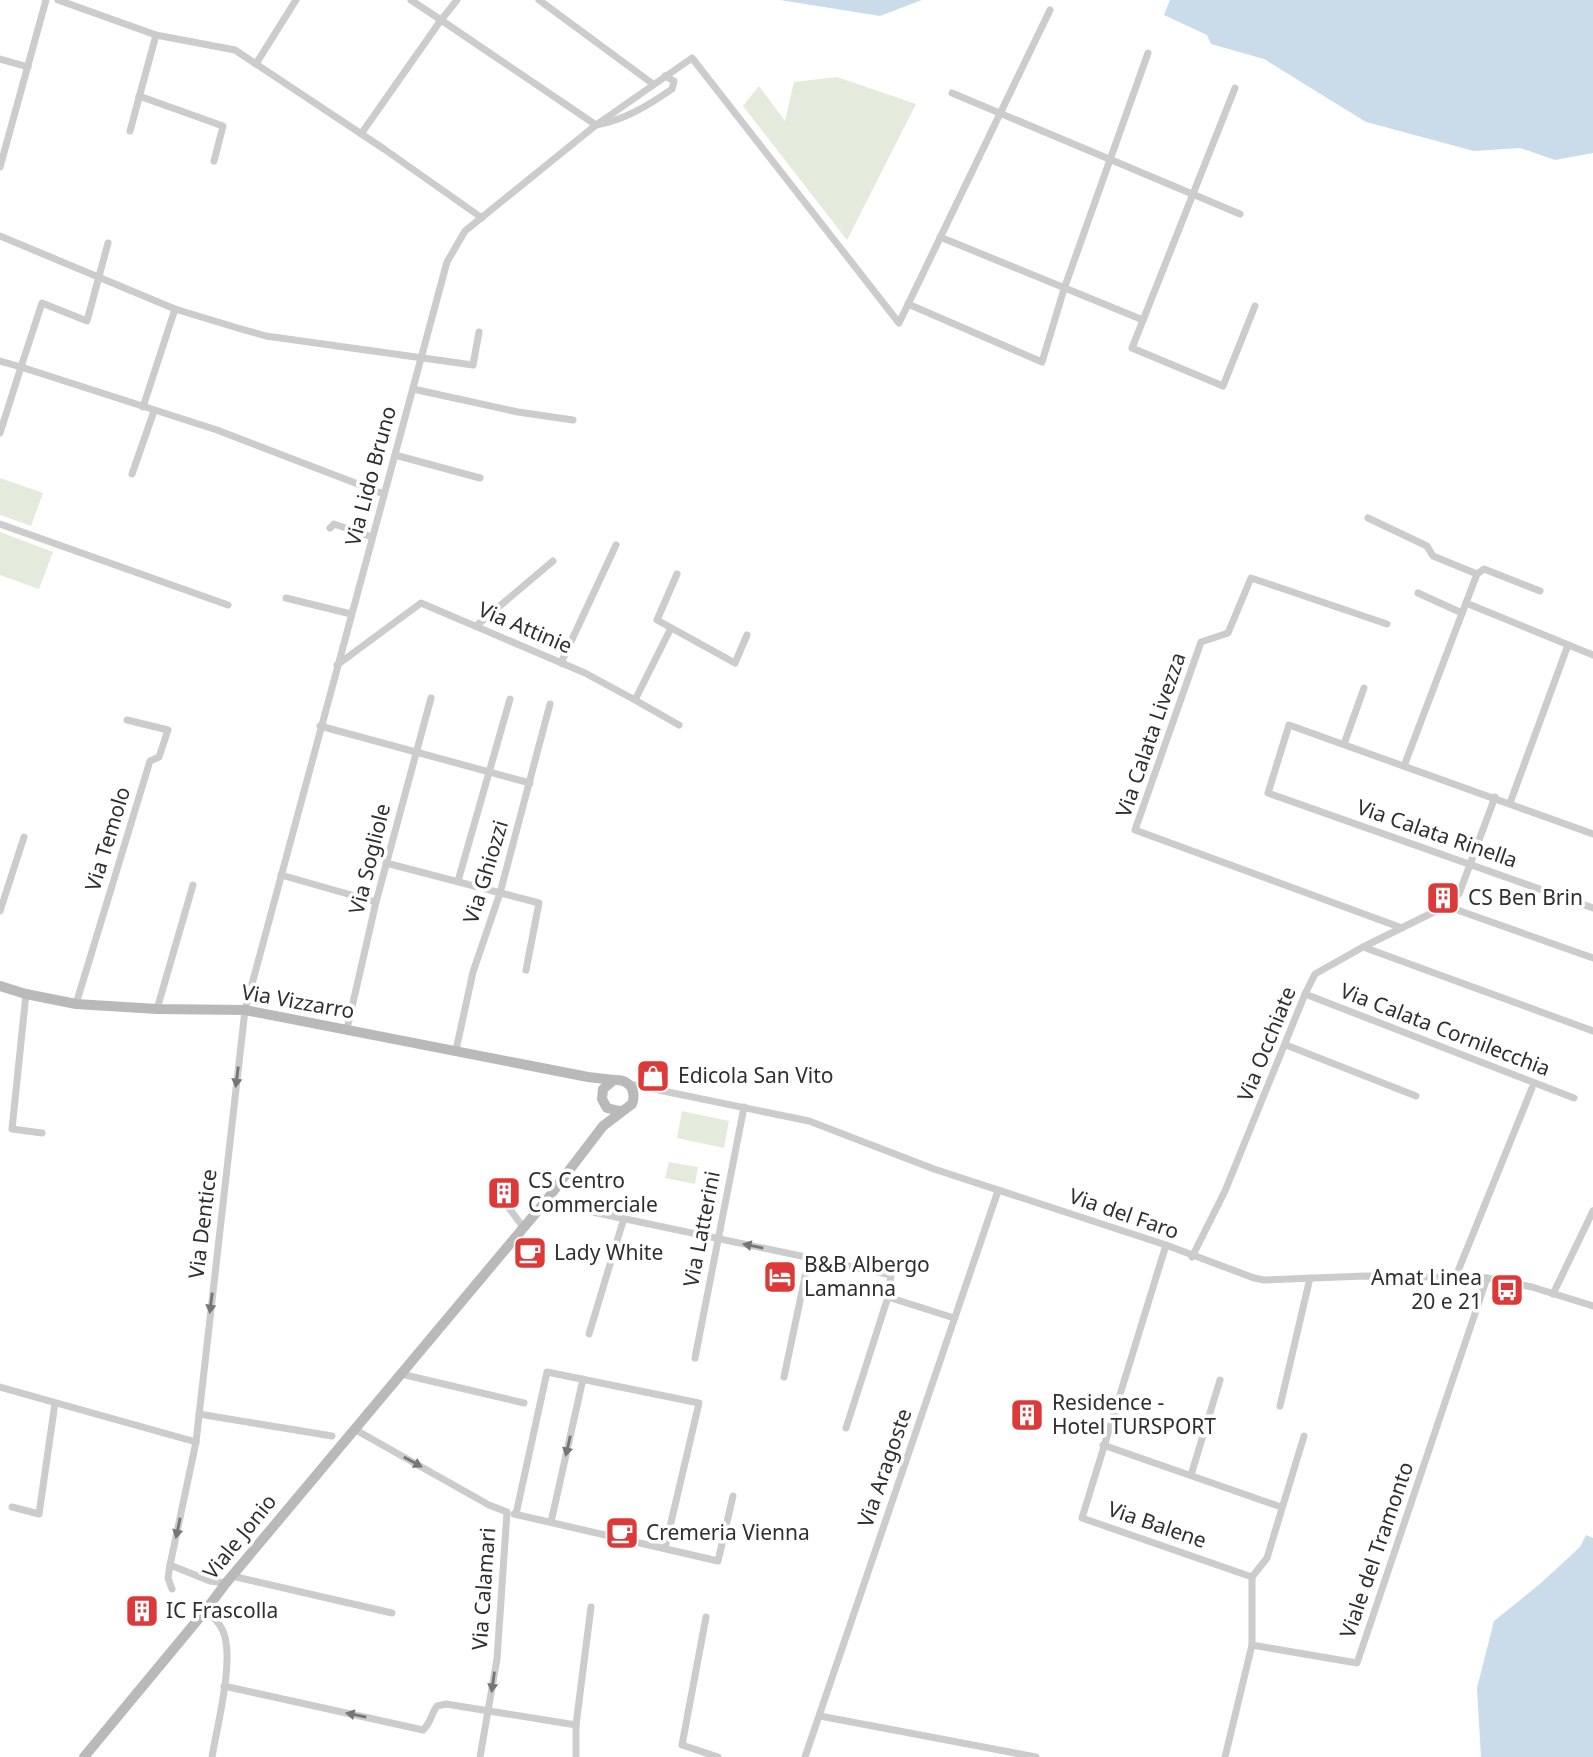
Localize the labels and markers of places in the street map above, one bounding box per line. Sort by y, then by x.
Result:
building icon: CS Ben Brin [1424,879,1462,917]
place label: CS Ben Brin [1468,883,1583,911]
shop icon: Edicola San Vito [634,1057,672,1095]
place label: Edicola San Vito [678,1061,834,1089]
place label: CS Centro Commerciale [528,1166,658,1218]
building icon: CS Centro Commerciale [485,1174,523,1212]
cafe icon: Lady White [511,1234,549,1272]
place label: Lady White [554,1238,663,1266]
place label: B&B Albergo Lamanna [804,1250,930,1302]
hotel icon: B&B Albergo Lamanna [761,1258,799,1296]
place label: Amat Linea 20 e 21 [1371,1263,1482,1315]
bus stop icon: Amat Linea 20 e 21 [1488,1271,1526,1309]
place label: Residence - Hotel TURSPORT [1052,1388,1216,1440]
building icon: Residence - Hotel TURSPORT [1008,1396,1046,1434]
cafe icon: Cremeria Vienna [603,1514,641,1552]
place label: Cremeria Vienna [646,1518,810,1546]
building icon: IC Frascolla [123,1592,161,1630]
place label: IC Frascolla [166,1596,278,1624]

